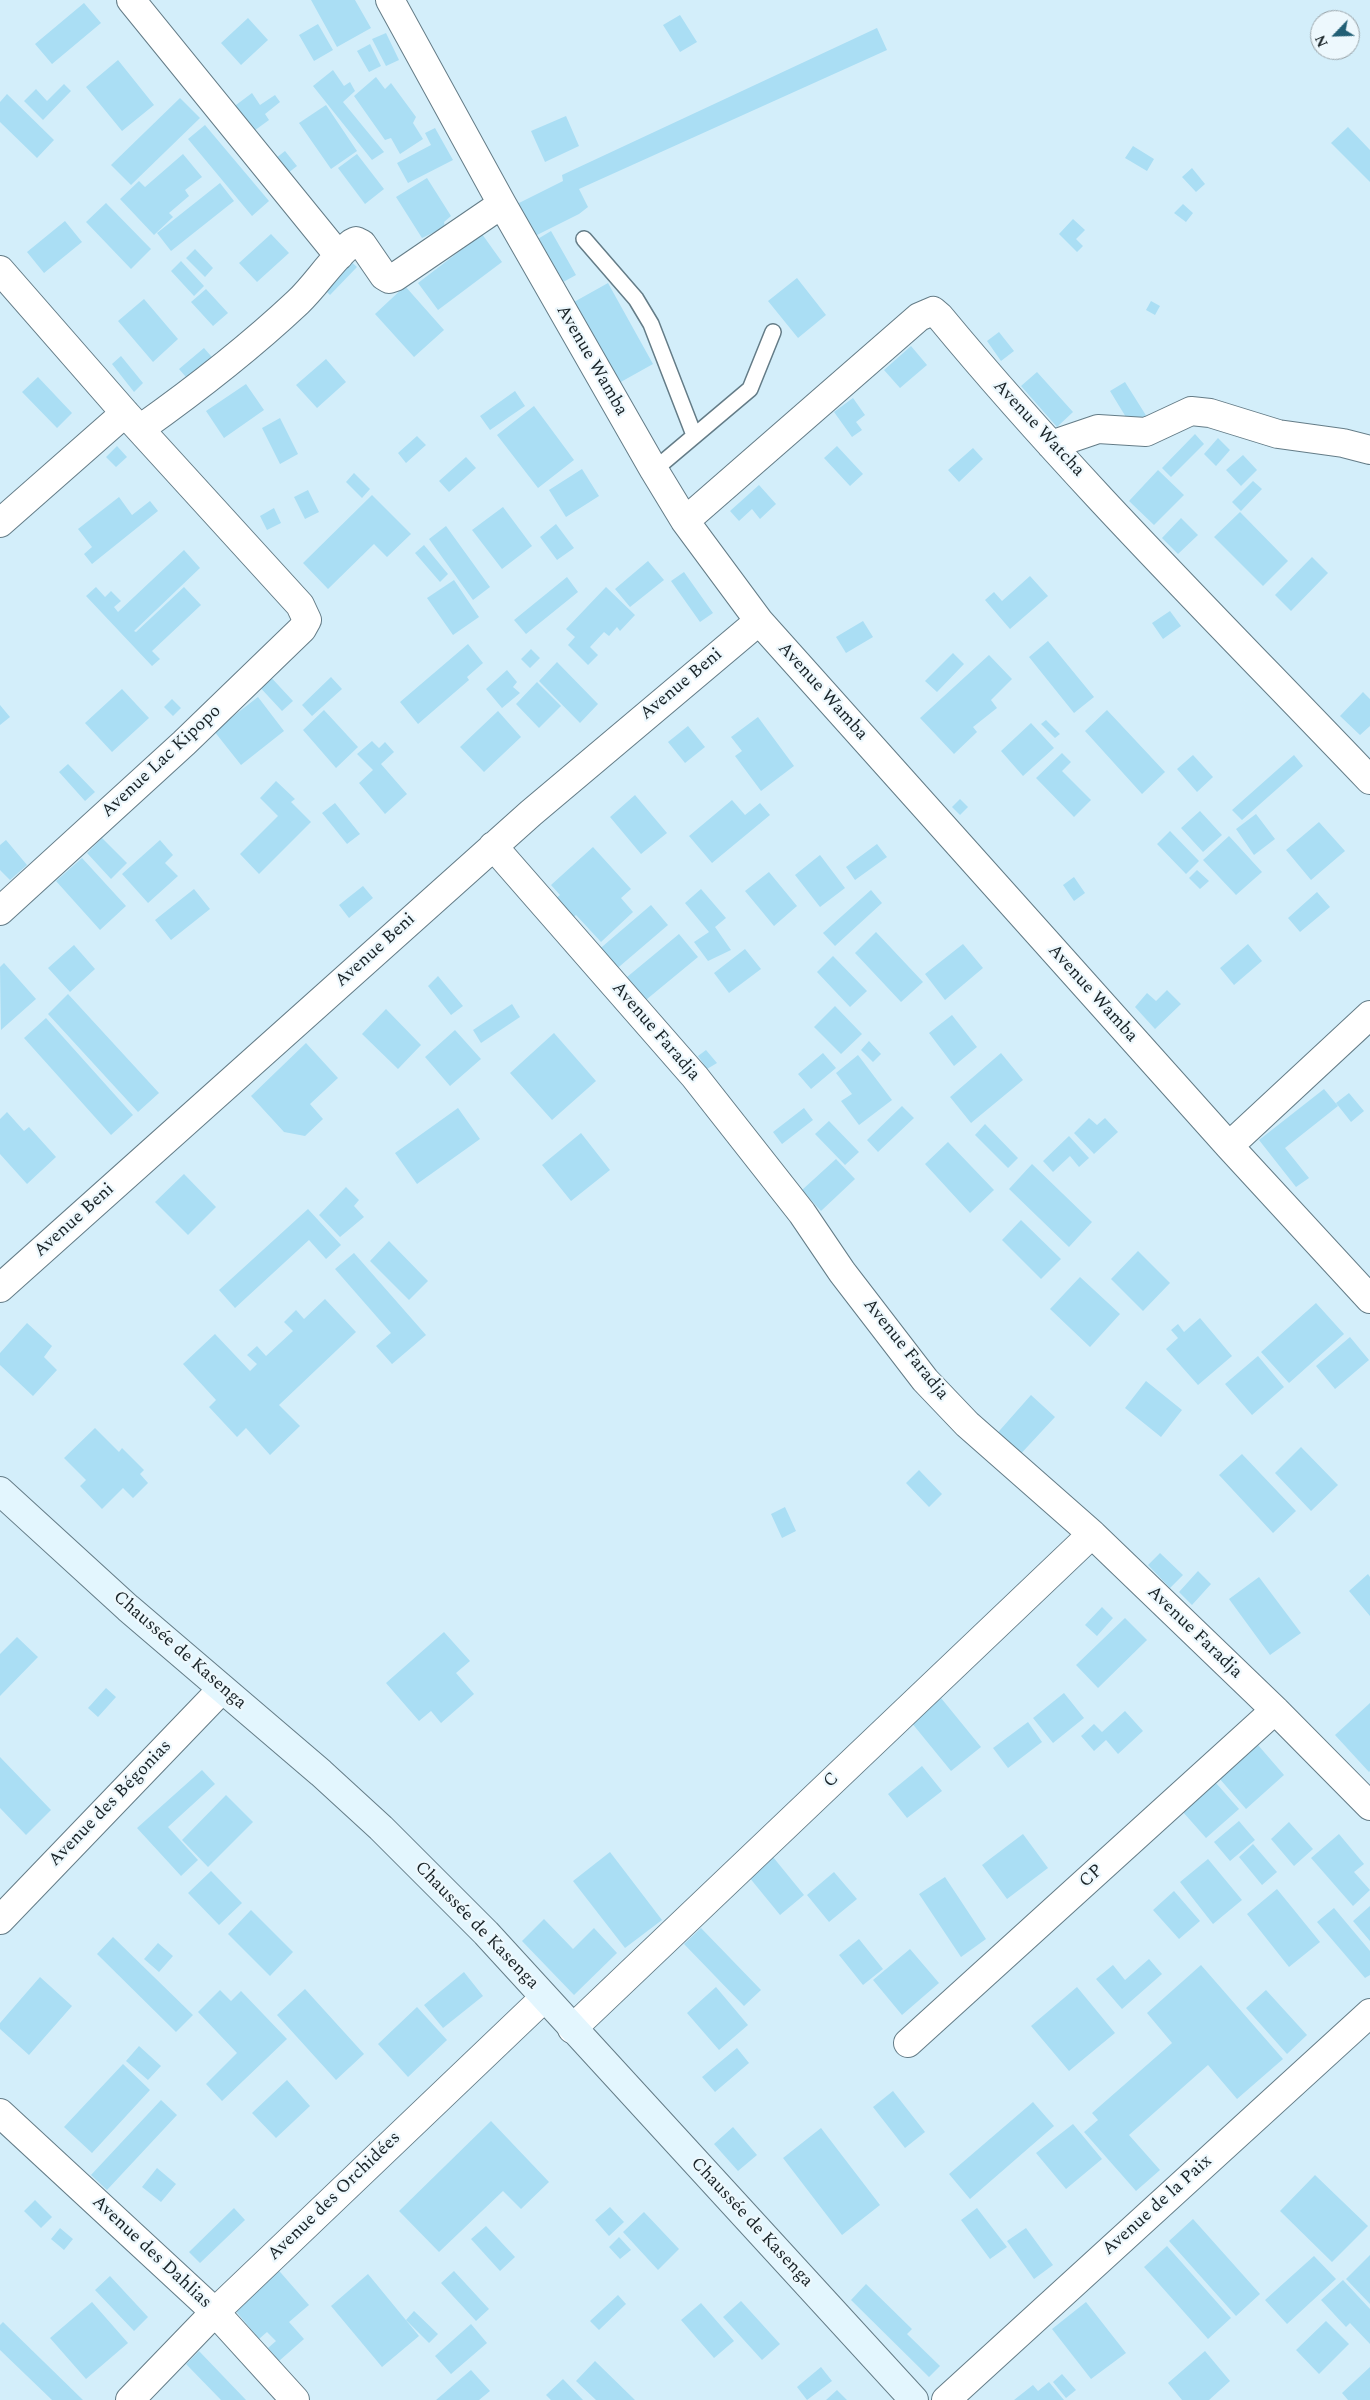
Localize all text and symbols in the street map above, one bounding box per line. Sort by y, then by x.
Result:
north arrow [1310,10,1360,60]
text: N [1310,31,1334,50]
street label: Avenue Wamba [551,302,631,420]
street label: Avenue Watcha [988,376,1088,482]
street label: Avenue Wamba [772,639,872,745]
street label: Avenue Beni [636,644,728,726]
street label: Avenue Lac Kipopo [98,701,226,823]
street label: Avenue Beni [331,909,421,993]
street label: Avenue Wamba [1042,941,1142,1047]
street label: Avenue Faradja [606,978,704,1086]
street label: Avenue Beni [30,1179,120,1263]
street label: Avenue Faradja [858,1295,952,1405]
street label: Avenue Faradja [1142,1582,1246,1684]
street label: Chaussée de Kasenga [108,1587,250,1715]
street label: Avenue des Bégonias [45,1736,177,1872]
street label: C [820,1769,844,1793]
street label: Chaussée de Kasenga [409,1857,543,1995]
street label: CP [1076,1861,1108,1893]
street label: Avenue des Orchidées [264,2128,406,2266]
street label: Avenue de la Paix [1099,2151,1217,2261]
street label: Chaussée de Kasenga [685,2154,817,2292]
street label: Avenue des Dahlias [87,2192,215,2314]

